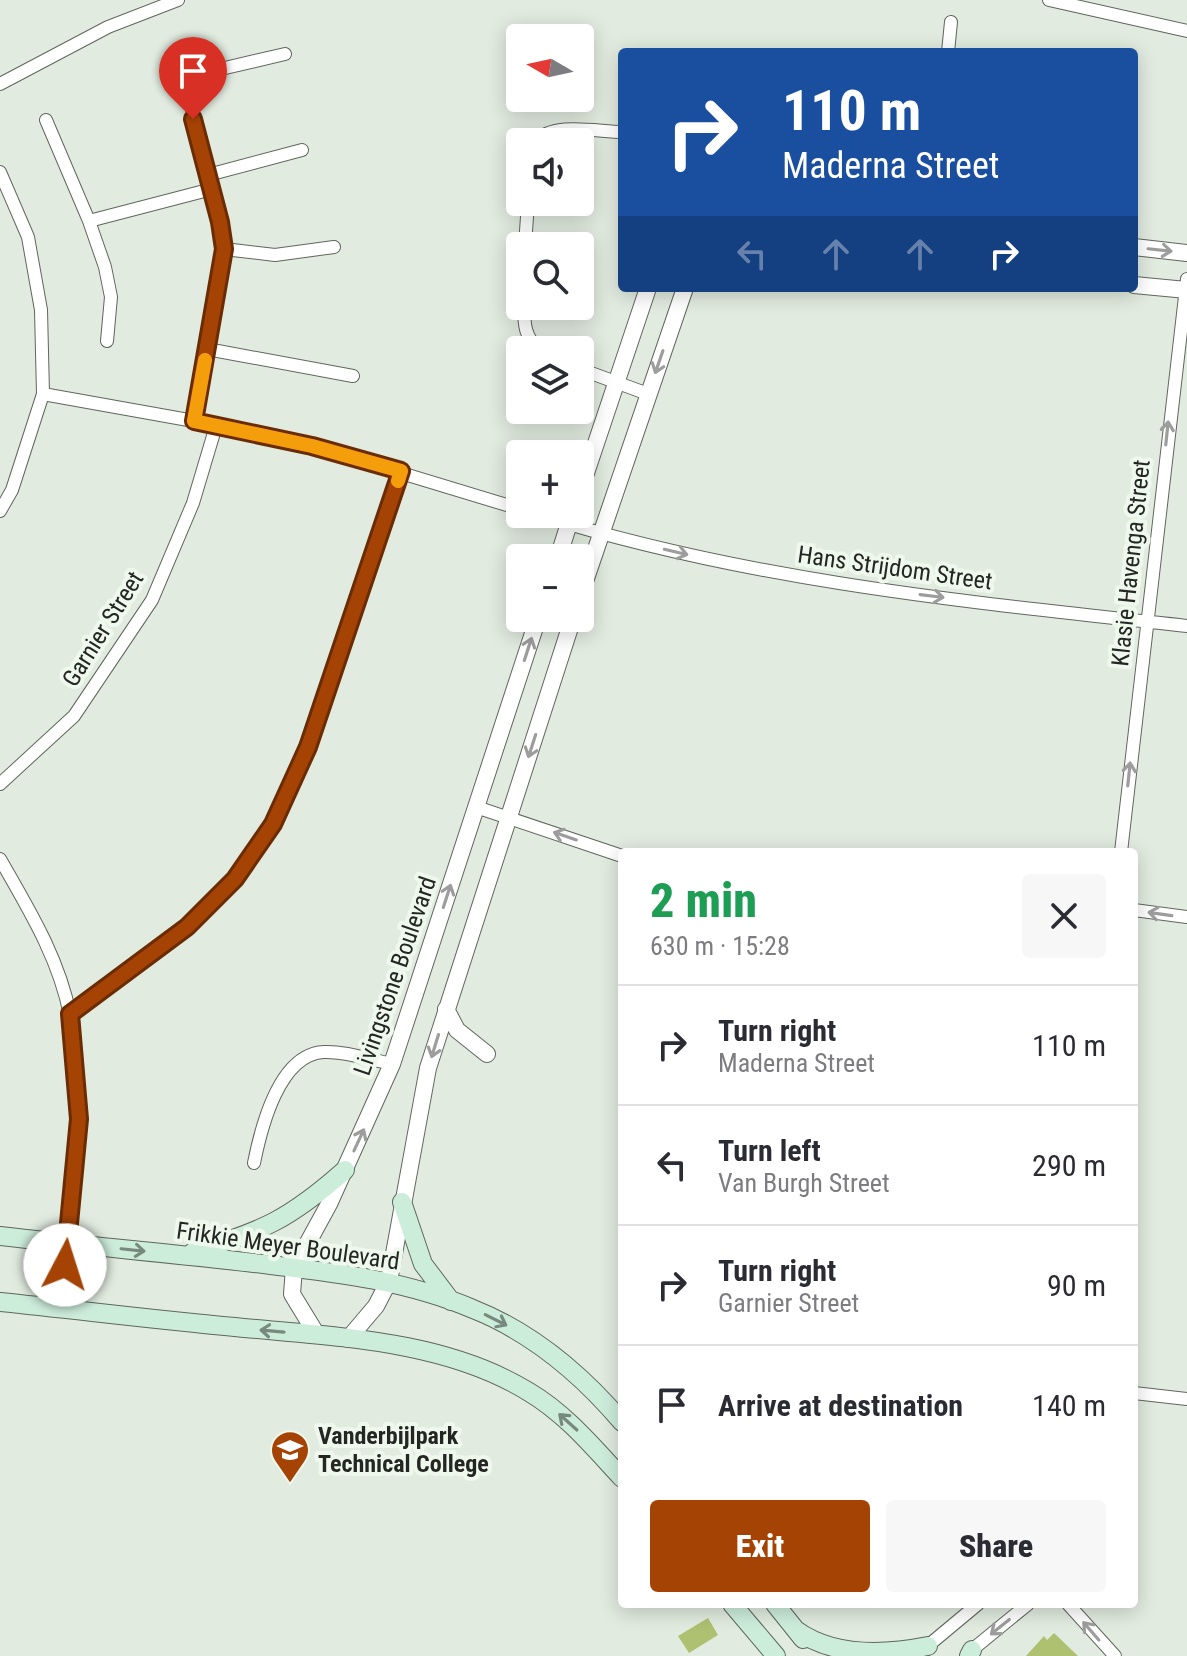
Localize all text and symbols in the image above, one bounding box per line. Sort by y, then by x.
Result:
north arrow [506,24,594,112]
map controls [506,24,594,632]
pin [159,37,227,119]
icon: arrive [171,49,215,93]
text: 110 m [782,78,921,144]
icon: right [650,80,754,184]
button: sound [506,128,594,216]
text: Maderna Street [782,145,999,187]
button: search [506,232,594,320]
icon: left [730,232,774,276]
icon: ahead [814,232,858,276]
icon: ahead [898,232,942,276]
icon: right [982,232,1026,276]
one-way arrow [1147,243,1173,258]
button: layers [506,336,594,424]
one-way arrow [651,349,665,373]
one-way arrow [1160,420,1175,447]
button: + [506,440,594,528]
street label: Klasie Havenga Street [1106,458,1156,668]
street label: Hans Strijdom Street [796,540,994,596]
button: − [506,544,594,632]
one-way arrow [662,545,688,560]
street label: Garnier Street [57,566,149,692]
one-way arrow [918,589,945,604]
one-way arrow [522,636,537,661]
one-way arrow [523,733,538,758]
one-way arrow [1122,762,1137,788]
one-way arrow [553,828,578,843]
text: 2 min [650,872,757,929]
street label: Livingstone Boulevard [348,873,442,1079]
button: close [1022,874,1106,958]
one-way arrow [441,883,456,908]
one-way arrow [1148,906,1174,921]
text: 630 m · 15:28 [650,931,790,961]
text: Turn right [718,1013,836,1048]
icon: right [650,1023,694,1067]
text: 110 m [1032,1028,1106,1063]
one-way arrow [426,1034,441,1059]
text: Maderna Street [718,1048,875,1078]
one-way arrow [352,1128,367,1152]
text: Turn left [718,1133,821,1168]
icon: left [650,1143,694,1187]
text: 290 m [1032,1148,1106,1183]
text: Van Burgh Street [718,1168,890,1198]
street label: Frikkie Meyer Boulevard [175,1216,401,1276]
position arrow [23,1223,107,1307]
one-way arrow [119,1243,146,1258]
text: Turn right [718,1253,836,1288]
icon: right [650,1263,694,1307]
text: 90 m [1047,1268,1106,1303]
text: Garnier Street [718,1288,859,1318]
one-way arrow [484,1313,508,1328]
one-way arrow [259,1323,286,1338]
icon: arrive [650,1383,694,1427]
text: Arrive at destination [718,1388,963,1423]
text: 140 m [1032,1388,1106,1423]
one-way arrow [558,1413,578,1431]
place label: Vanderbijlpark Technical College [318,1422,489,1478]
school or university icon: Vanderbijlpark Technical College [269,1429,311,1484]
button: Exit [650,1500,870,1592]
button: Share [886,1500,1106,1592]
one-way arrow [990,1618,1011,1636]
one-way arrow [1082,1621,1100,1641]

